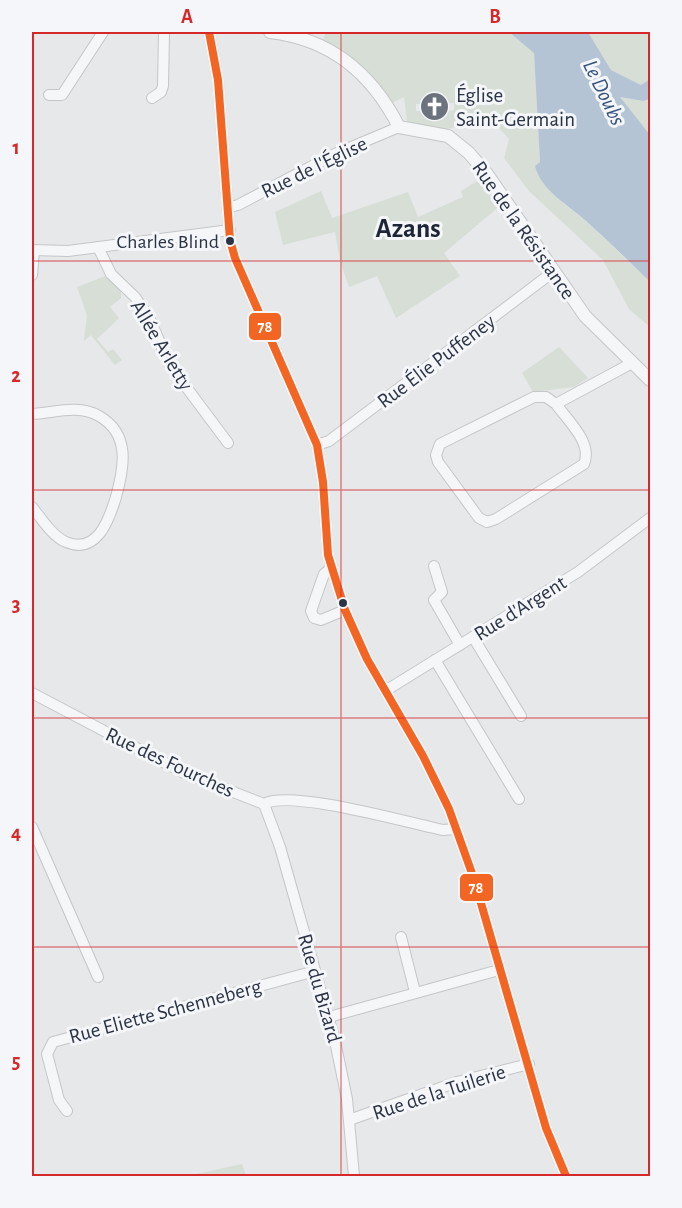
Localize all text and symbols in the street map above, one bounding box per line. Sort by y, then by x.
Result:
text: A [181,7,193,27]
text: B [489,7,501,27]
water label: Le Doubs [579,56,629,129]
place label: Église Saint-Germain [456,83,575,130]
church icon: Église Saint-Germain [419,91,451,123]
street label: Rue de l'Église [257,131,370,202]
text: 1 [12,138,20,158]
street label: Rue de la Résistance [468,157,579,303]
district label: Azans [375,215,441,242]
place label: Charles Blind [117,232,219,252]
marker: Charles Blind [224,235,236,247]
street label: Allée Arletty [126,296,197,394]
street label: Rue Élie Puffeney [372,309,499,412]
line badge: 78 [248,312,282,341]
text: 78 [258,319,273,335]
text: 2 [11,366,21,386]
street label: Rue d'Argent [470,572,570,645]
text: 3 [12,595,20,615]
unlabelled marker [337,597,349,609]
street label: Rue des Fourches [102,724,237,801]
text: 4 [11,823,21,843]
line badge: 78 [459,873,494,902]
text: 78 [469,880,484,896]
street label: Rue du Bizard [294,931,345,1045]
street label: Rue Eliette Schenneberg [67,975,264,1047]
text: 5 [12,1052,20,1072]
street label: Rue de la Tuilerie [370,1061,508,1124]

